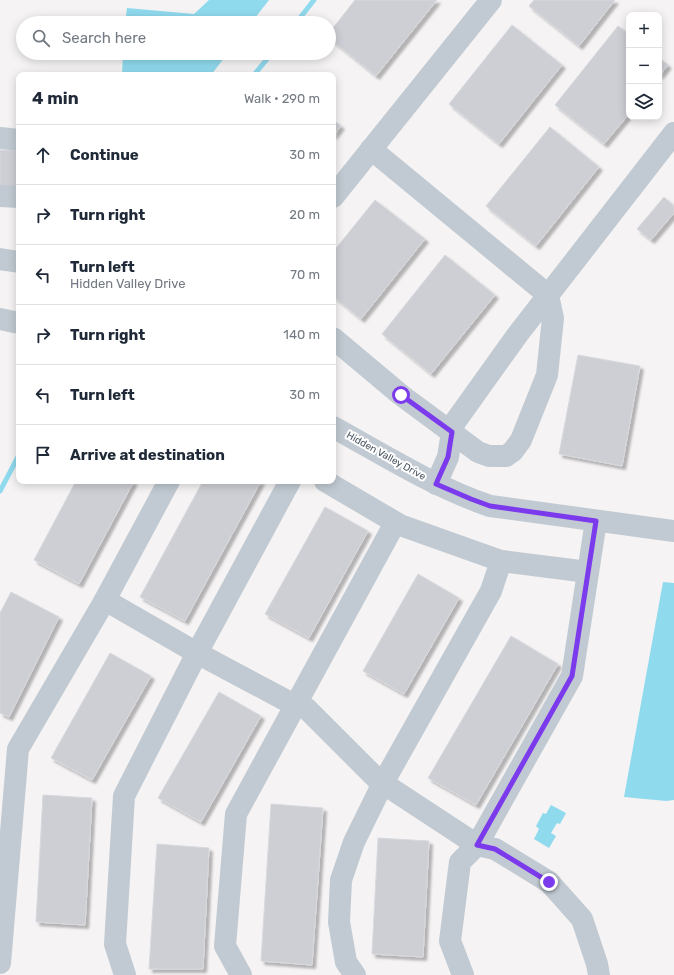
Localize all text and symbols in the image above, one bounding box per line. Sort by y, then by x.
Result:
map controls [626,12,662,120]
button: + [626,12,662,48]
search box [16,16,336,60]
icon: search [30,27,52,49]
text: Search here [62,29,146,47]
button: − [626,48,662,84]
button: layers [626,84,662,120]
text: 4 min [32,88,79,108]
text: Walk · 290 m [244,91,320,106]
icon: ahead [32,144,54,166]
text: Continue [70,146,139,164]
text: 30 m [289,147,320,162]
icon: right [32,204,54,226]
text: Turn right [70,206,145,224]
text: 20 m [289,207,320,222]
text: Turn left [70,258,135,276]
icon: left [32,264,54,286]
text: 70 m [290,267,320,282]
text: Hidden Valley Drive [70,276,186,291]
icon: right [32,324,54,346]
text: Turn right [70,326,145,344]
text: 140 m [283,327,320,342]
icon: left [32,384,54,406]
text: Turn left [70,386,135,404]
route start [392,386,410,404]
text: 30 m [289,387,320,402]
street label: Hidden Valley Drive [344,429,428,483]
icon: arrive [32,444,54,466]
text: Arrive at destination [70,446,225,464]
route end [540,873,558,891]

